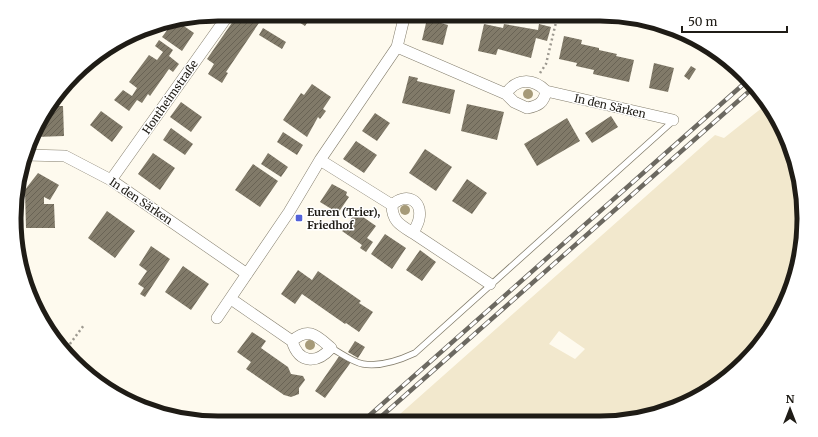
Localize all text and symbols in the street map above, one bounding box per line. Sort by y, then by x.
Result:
scale bar [682,8,787,34]
text: 50 m [688,14,717,29]
street label: Hontheimstraße [139,57,201,137]
street label: In den Särken [573,91,648,121]
street label: In den Särken [107,175,176,228]
place label: Euren (Trier), Friedhof [307,205,380,232]
marker: Euren (Trier), Friedhof [294,213,304,223]
north arrow [770,389,810,429]
text: N [786,392,795,406]

